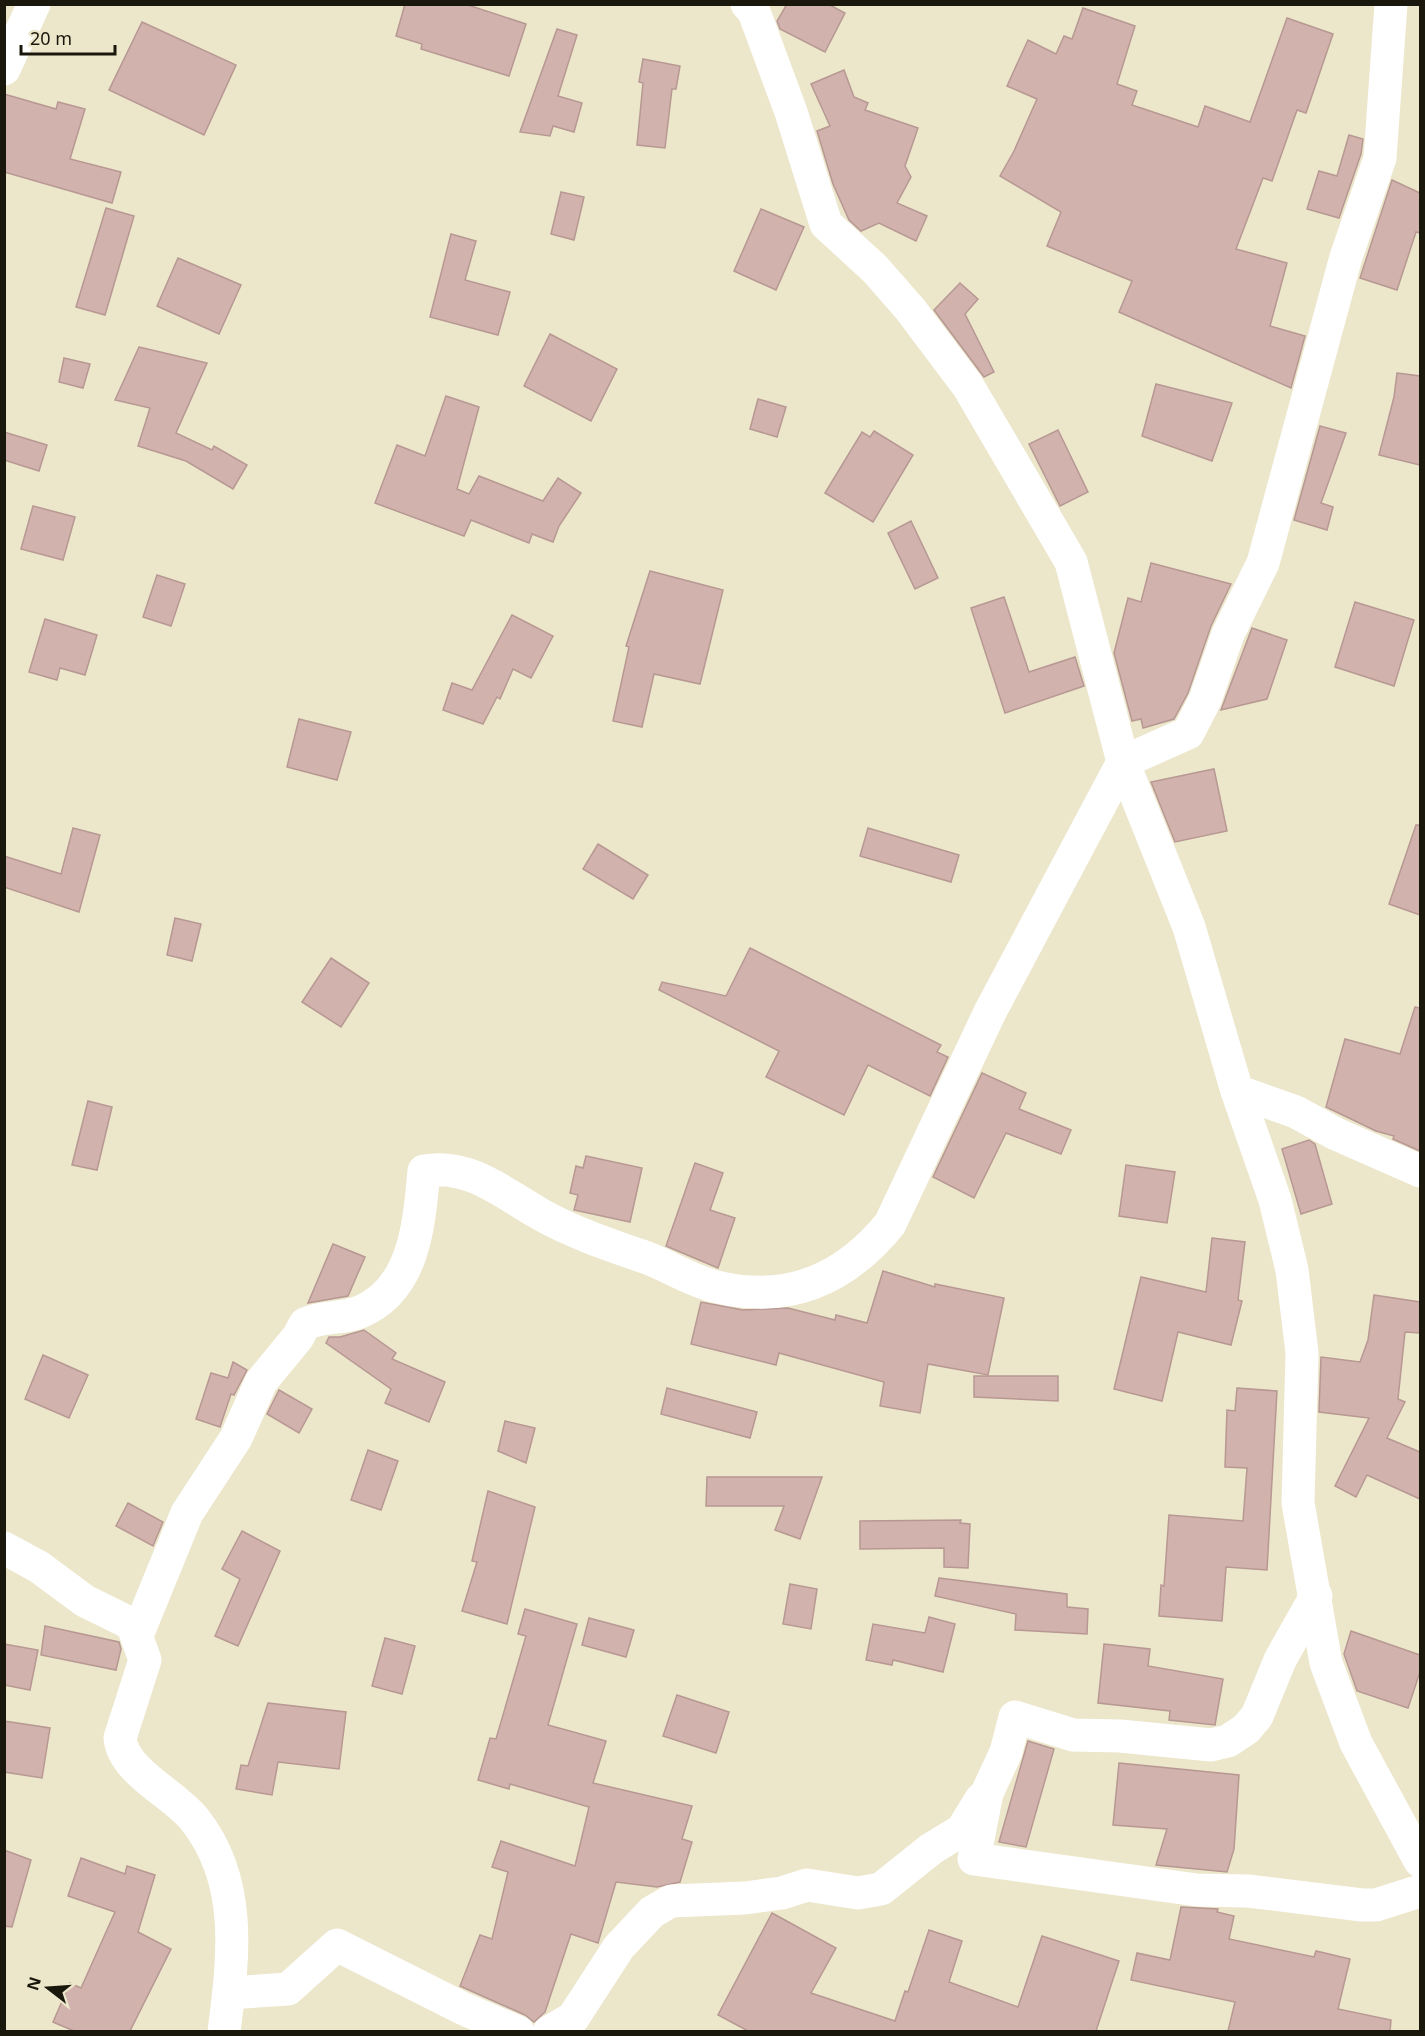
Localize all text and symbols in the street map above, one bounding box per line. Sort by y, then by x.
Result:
scale bar [21,18,116,56]
text: 20 m [30,26,72,50]
north arrow [18,1958,78,2018]
text: N [21,1974,46,1993]

